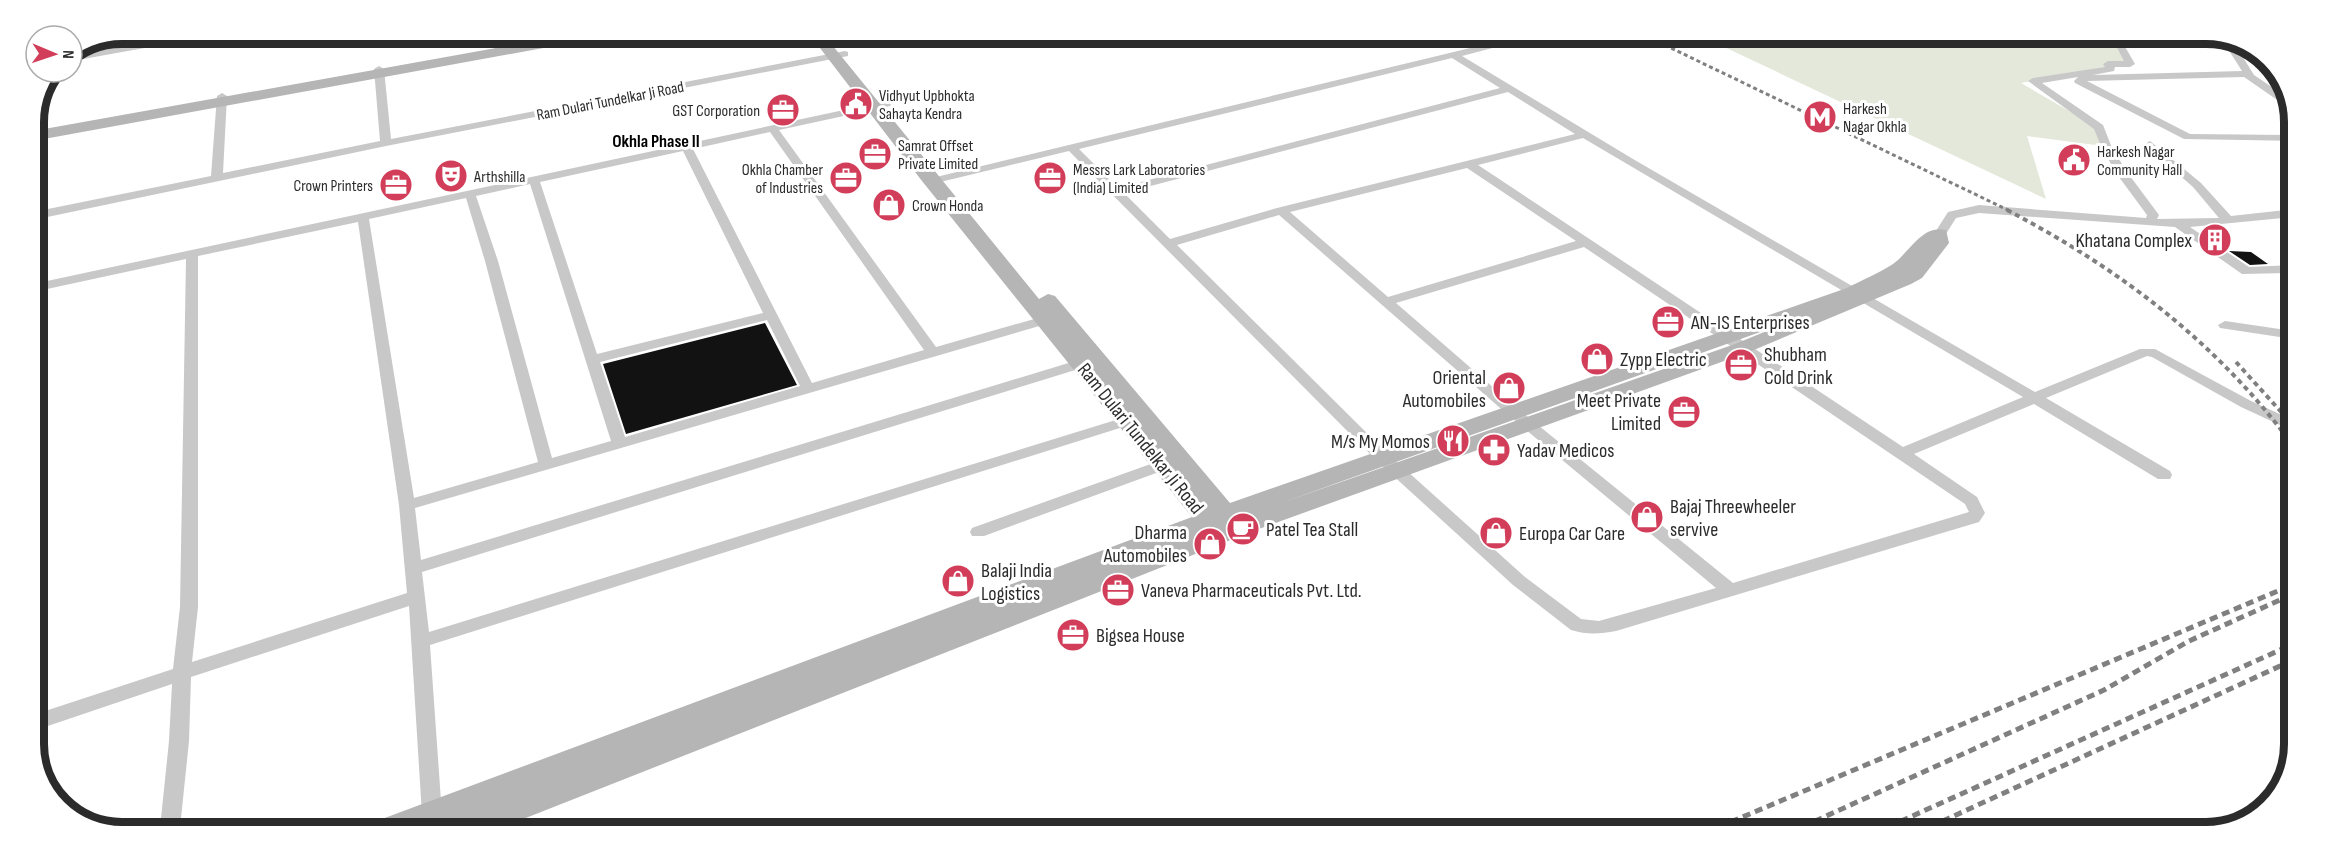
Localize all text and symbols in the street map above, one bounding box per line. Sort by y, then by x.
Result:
north arrow [24,24,84,84]
text: N [58,50,77,59]
street label: Ram Dulari Tundelkar Ji Road [535,78,686,125]
public building icon: Vidhyut Upbhokta Sahayta Kendra [838,86,874,122]
place label: Vidhyut Upbhokta Sahayta Kendra [879,87,975,124]
office icon: GST Corporation [765,92,801,128]
metro station icon: Harkesh Nagar Okhla [1802,99,1838,135]
place label: Harkesh Nagar Okhla [1843,100,1907,137]
place label: GST Corporation [672,102,760,121]
district label: Okhla Phase II [612,131,700,152]
office icon: Samrat Offset Private Limited [857,136,893,172]
place label: Samrat Offset Private Limited [898,137,978,174]
public building icon: Harkesh Nagar Community Hall [2056,142,2092,178]
place label: Harkesh Nagar Community Hall [2097,143,2182,180]
theatre icon: Arthshilla [433,158,469,194]
office icon: Okhla Chamber of Industries [828,160,864,196]
office icon: Messrs Lark Laboratories (India) Limited [1032,160,1068,196]
place label: Okhla Chamber of Industries [742,161,823,198]
place label: Messrs Lark Laboratories (India) Limited [1073,161,1205,198]
office icon: Crown Printers [378,167,414,203]
place label: Arthshilla [473,168,525,187]
place label: Crown Printers [293,177,373,196]
shop icon: Crown Honda [871,187,907,223]
place label: Crown Honda [912,197,983,216]
building icon: Khatana Complex [2197,222,2233,258]
place label: Khatana Complex [2075,229,2192,253]
office icon: AN-IS Enterprises [1650,304,1686,340]
place label: AN-IS Enterprises [1690,311,1810,335]
shop icon: Zypp Electric [1579,341,1615,377]
place label: Shubham Cold Drink [1764,343,1833,390]
office icon: Shubham Cold Drink [1723,347,1759,383]
place label: Zypp Electric [1620,348,1707,372]
street label: Ram Dulari Tundelkar Ji Road [1072,358,1208,519]
place label: Oriental Automobiles [1402,366,1486,413]
shop icon: Oriental Automobiles [1491,370,1527,406]
place label: Meet Private Limited [1577,389,1661,436]
office icon: Meet Private Limited [1666,394,1702,430]
restaurant icon: M/s My Momos [1435,423,1471,459]
place label: M/s My Momos [1331,430,1430,454]
pharmacy icon: Yadav Medicos [1476,432,1512,468]
place label: Yadav Medicos [1517,439,1614,463]
place label: Bajaj Threewheeler servive [1670,495,1796,542]
shop icon: Bajaj Threewheeler servive [1629,499,1665,535]
cafe icon: Patel Tea Stall [1225,511,1261,547]
shop icon: Europa Car Care [1478,515,1514,551]
place label: Patel Tea Stall [1266,518,1358,542]
place label: Dharma Automobiles [1103,521,1187,568]
place label: Europa Car Care [1519,522,1625,546]
shop icon: Dharma Automobiles [1192,526,1228,562]
place label: Balaji India Logistics [981,559,1052,606]
shop icon: Balaji India Logistics [940,563,976,599]
office icon: Vaneva Pharmaceuticals Pvt. Ltd. [1100,572,1136,608]
place label: Vaneva Pharmaceuticals Pvt. Ltd. [1141,579,1362,603]
office icon: Bigsea House [1055,617,1091,653]
place label: Bigsea House [1096,624,1185,648]

